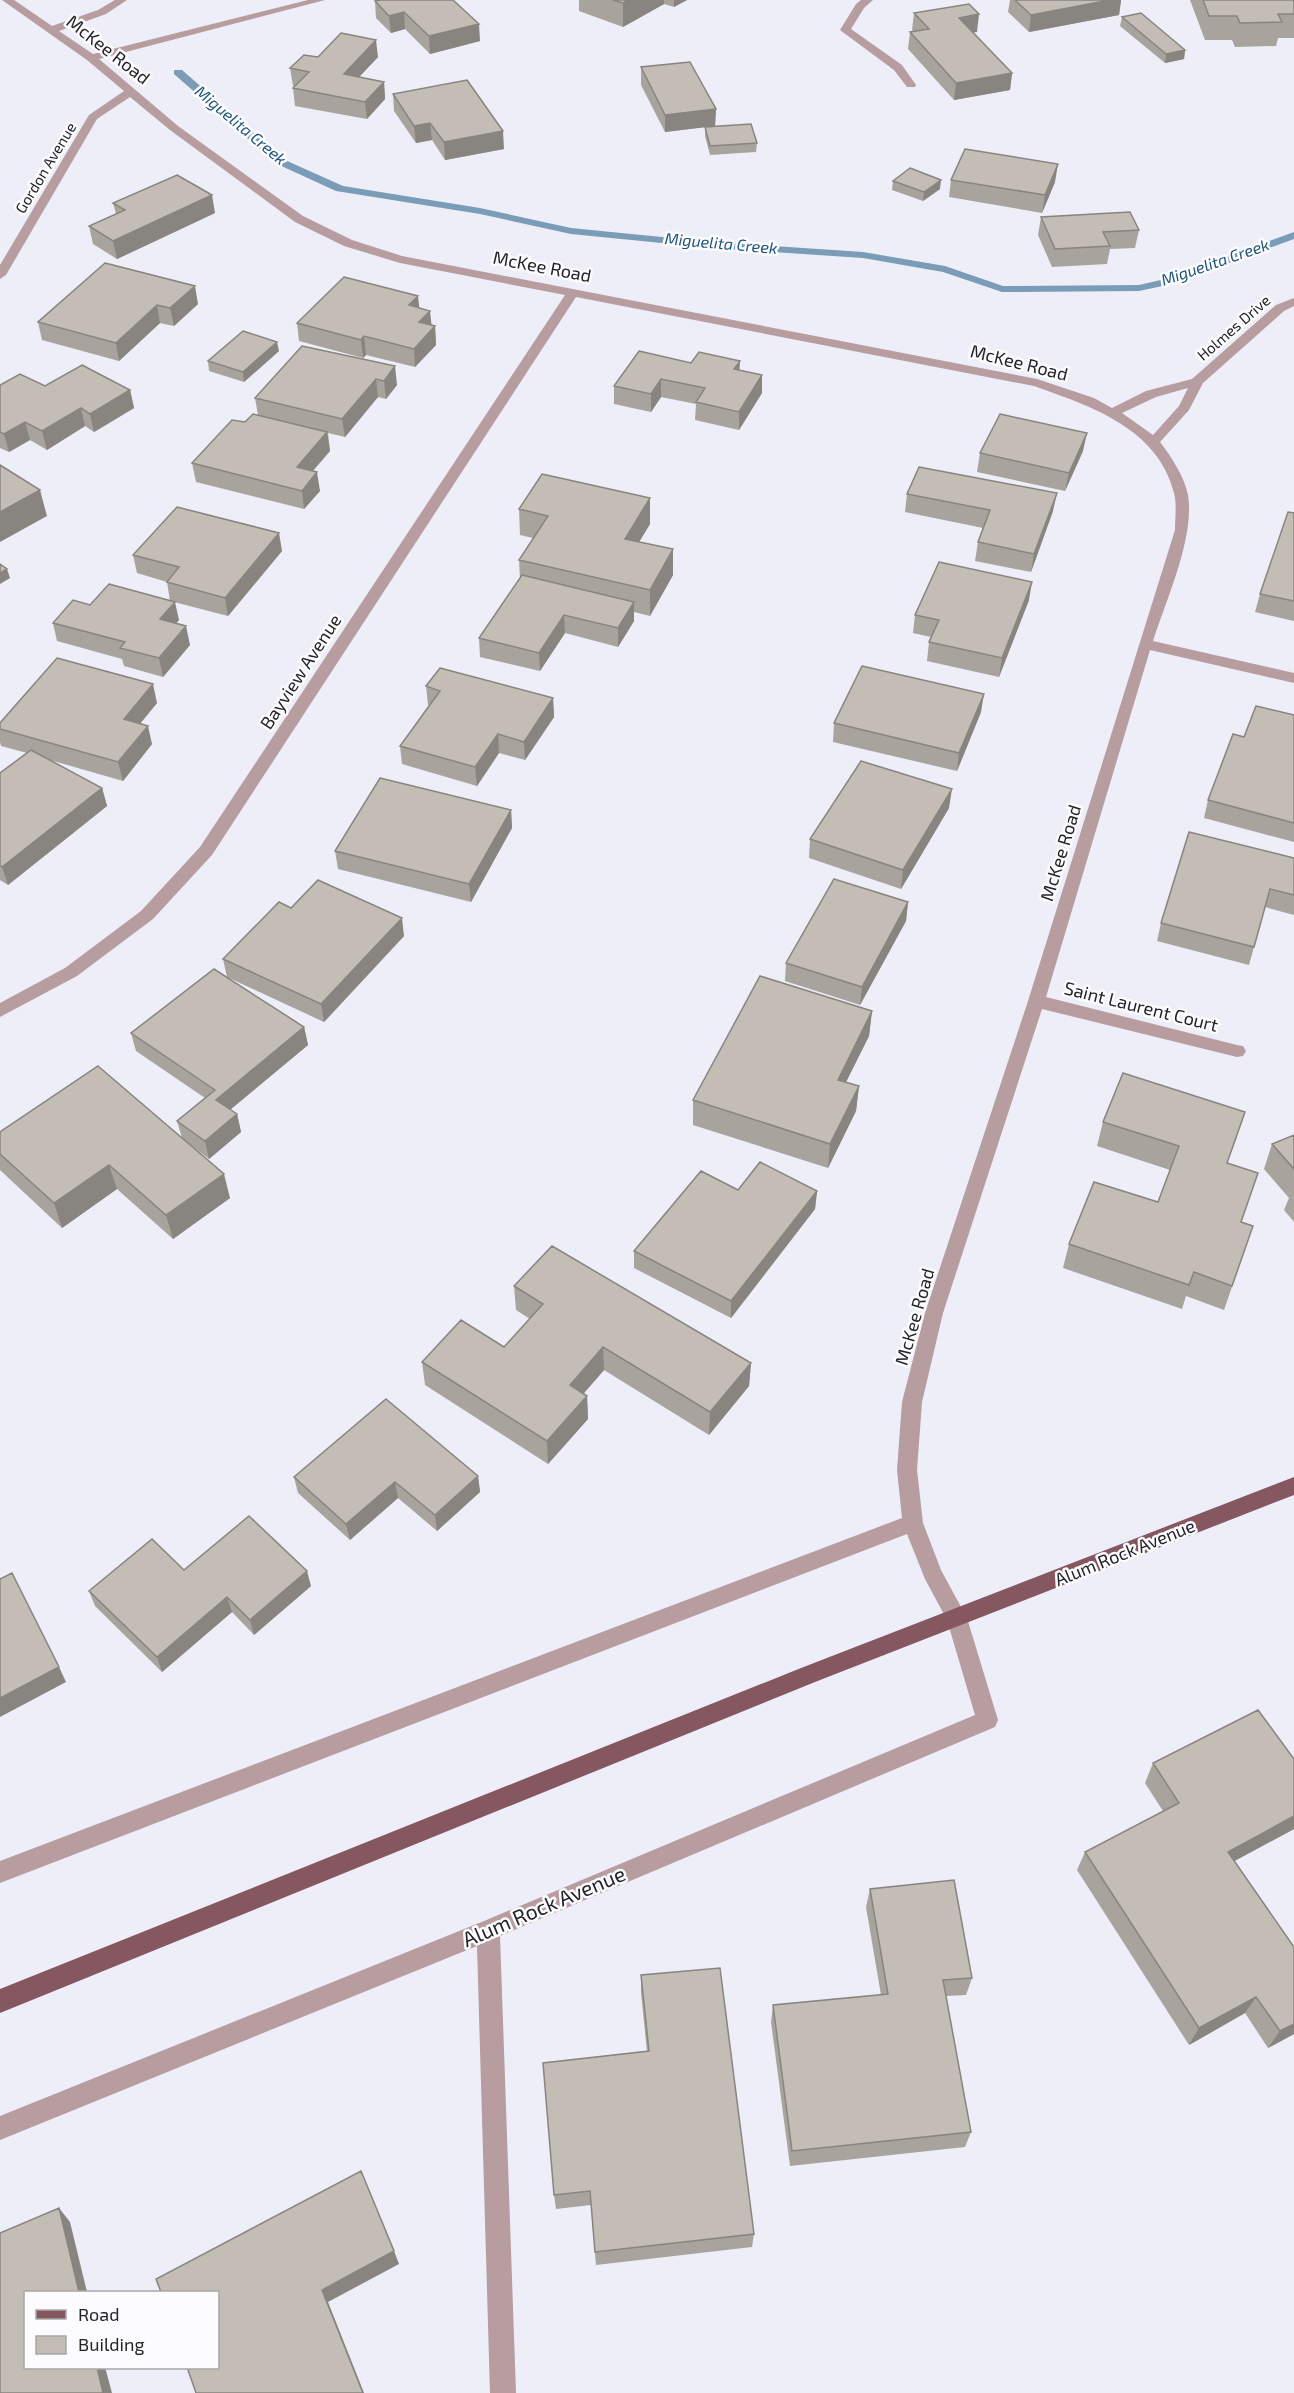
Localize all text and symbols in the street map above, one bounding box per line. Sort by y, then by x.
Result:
street label: McKee Road [63,10,155,89]
water label: Miguelita Creek [192,81,291,168]
street label: Gordon Avenue [11,119,79,216]
water label: Miguelita Creek [664,228,778,257]
water label: Miguelita Creek [1158,234,1271,289]
street label: McKee Road [491,246,593,286]
street label: Holmes Drive [1193,291,1274,364]
street label: McKee Road [968,339,1070,385]
street label: Bayview Avenue [255,610,345,733]
street label: McKee Road [1035,802,1085,904]
street label: Saint Laurent Court [1062,976,1221,1036]
street label: McKee Road [890,1266,938,1368]
street label: Alum Rock Avenue [1051,1514,1198,1590]
street label: Alum Rock Avenue [458,1860,629,1951]
legend [24,2291,219,2369]
text: Road [78,2303,119,2325]
text: Building [78,2333,145,2355]

